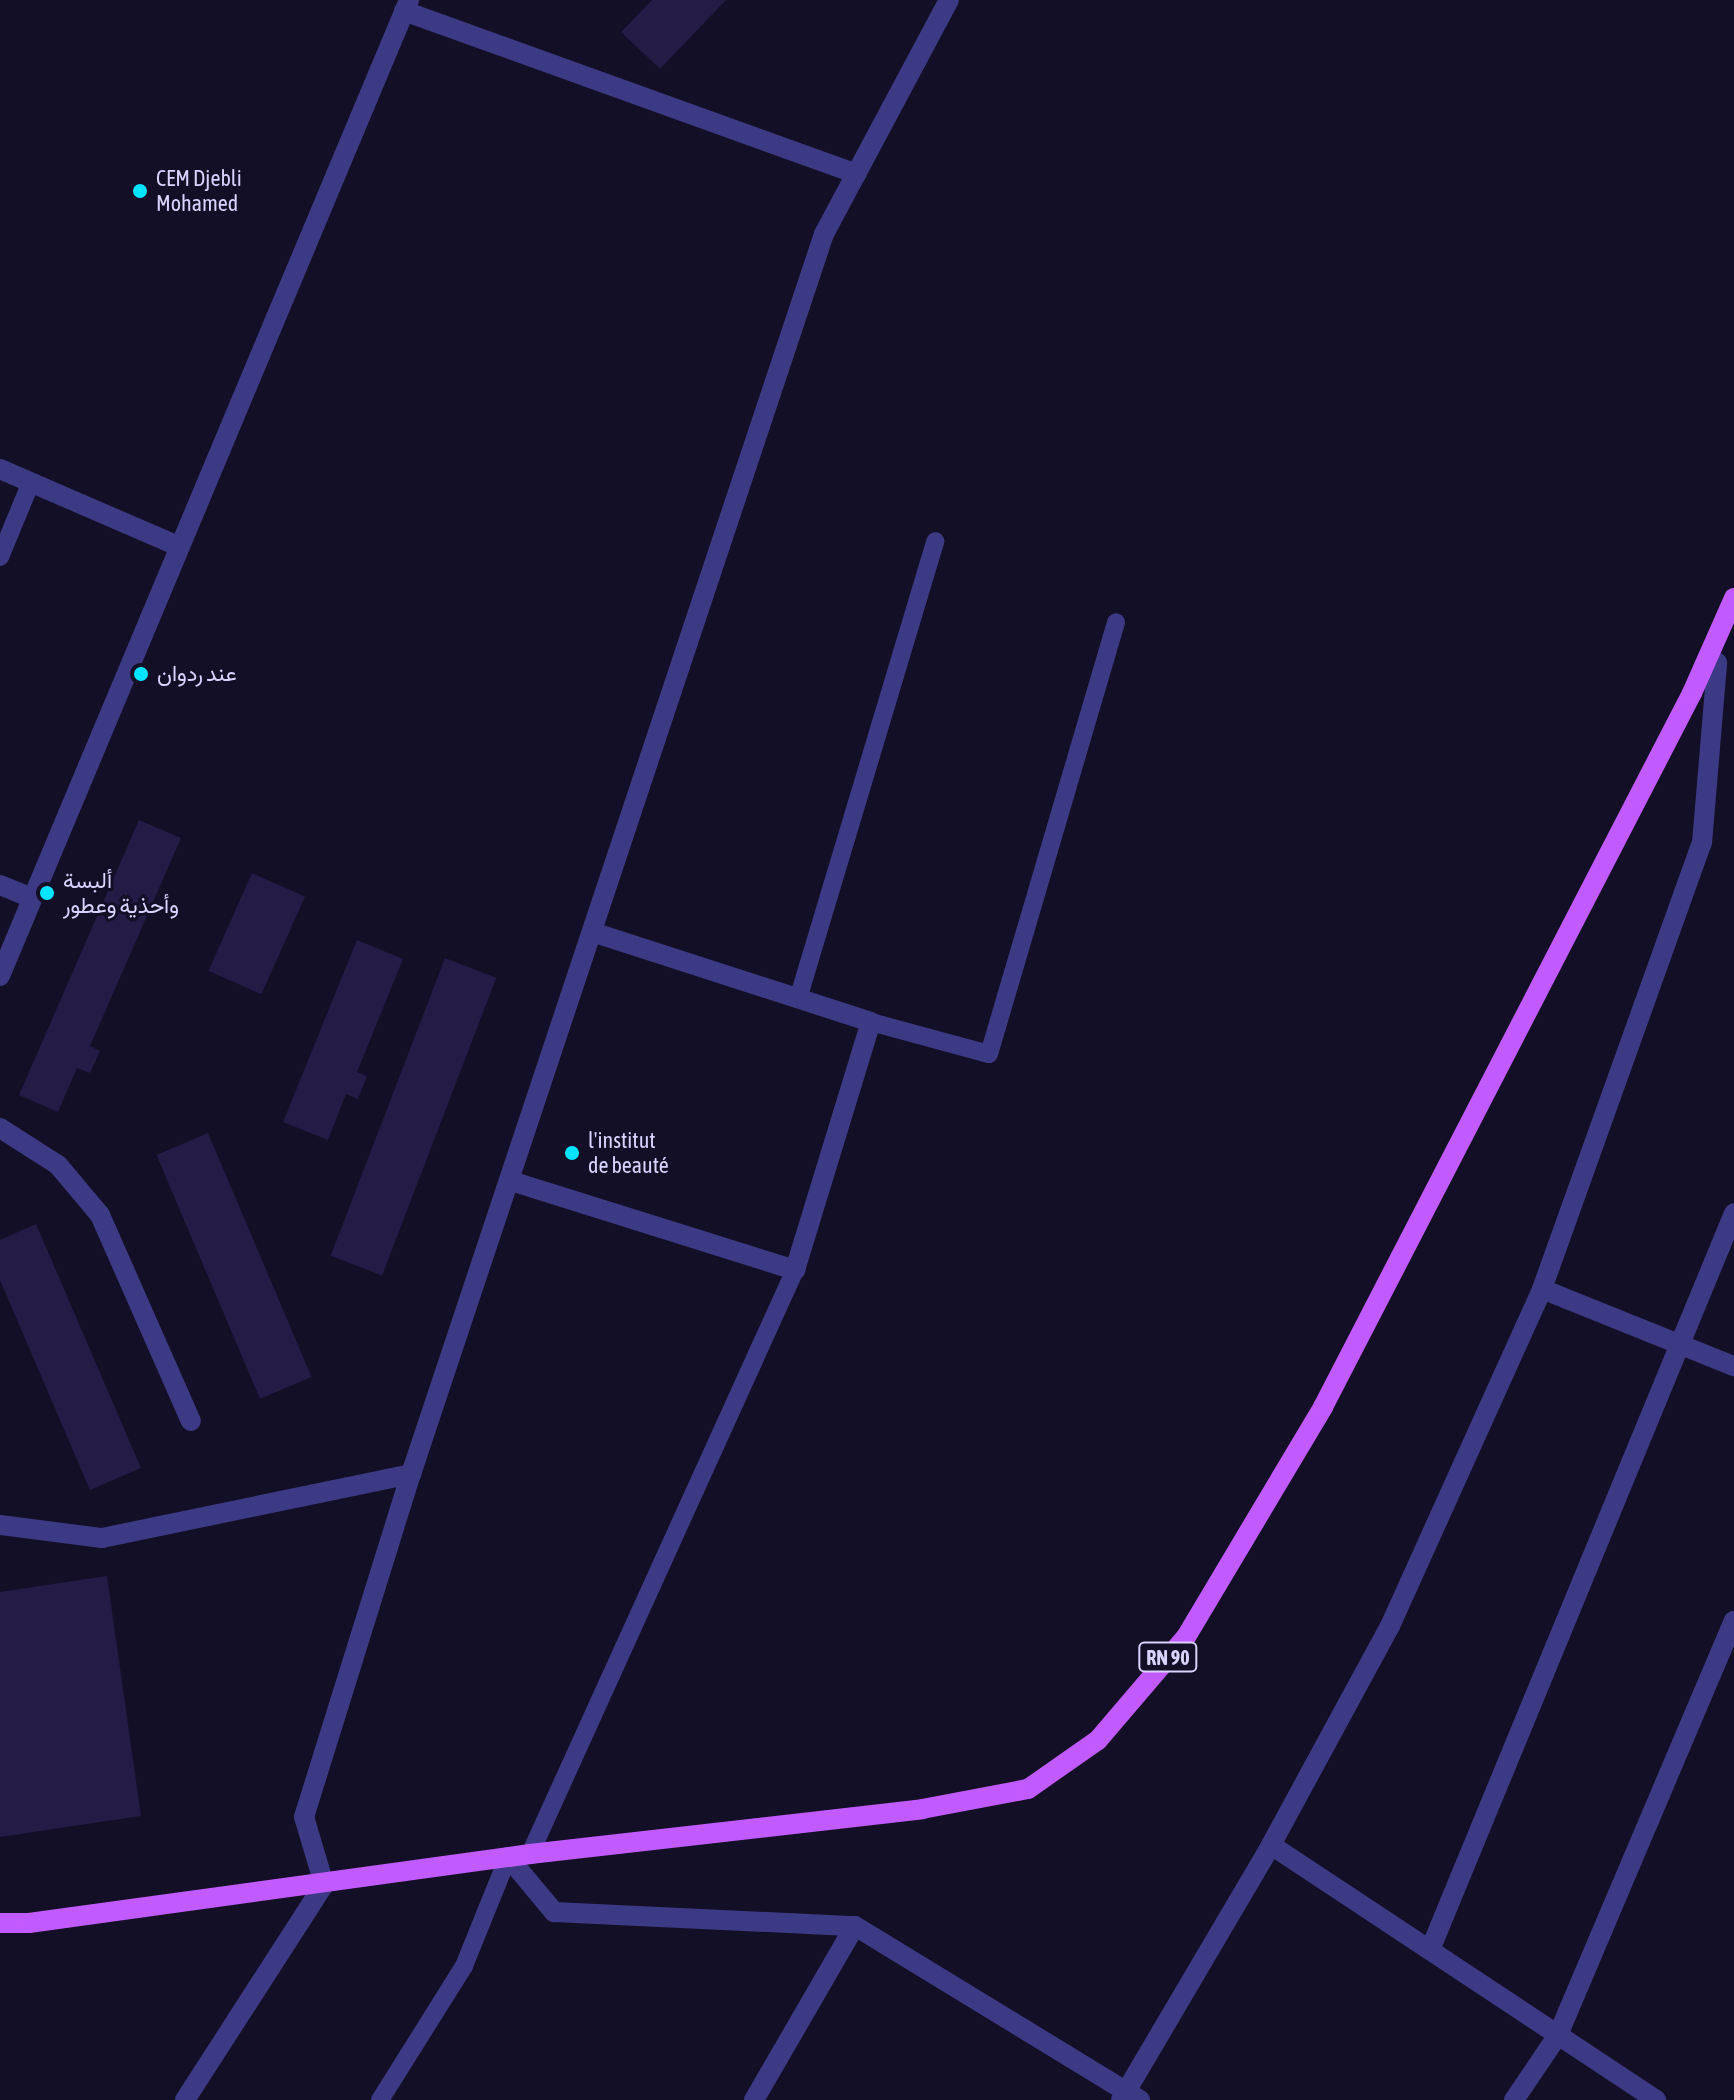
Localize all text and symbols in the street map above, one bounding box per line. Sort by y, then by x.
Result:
place label: CEM Djebli Mohamed [156,165,242,216]
marker: CEM Djebli Mohamed [131,182,149,200]
place label: عند ردوان [157,661,237,687]
marker: عند ردوان [132,665,150,683]
place label: ألبسة وأحذية وعطور [63,867,179,918]
marker: ألبسة وأحذية وعطور [38,884,56,902]
place label: l'institut de beauté [588,1127,669,1178]
marker: l'institut de beauté [563,1144,581,1162]
road number: RN 90 [1138,1641,1198,1673]

